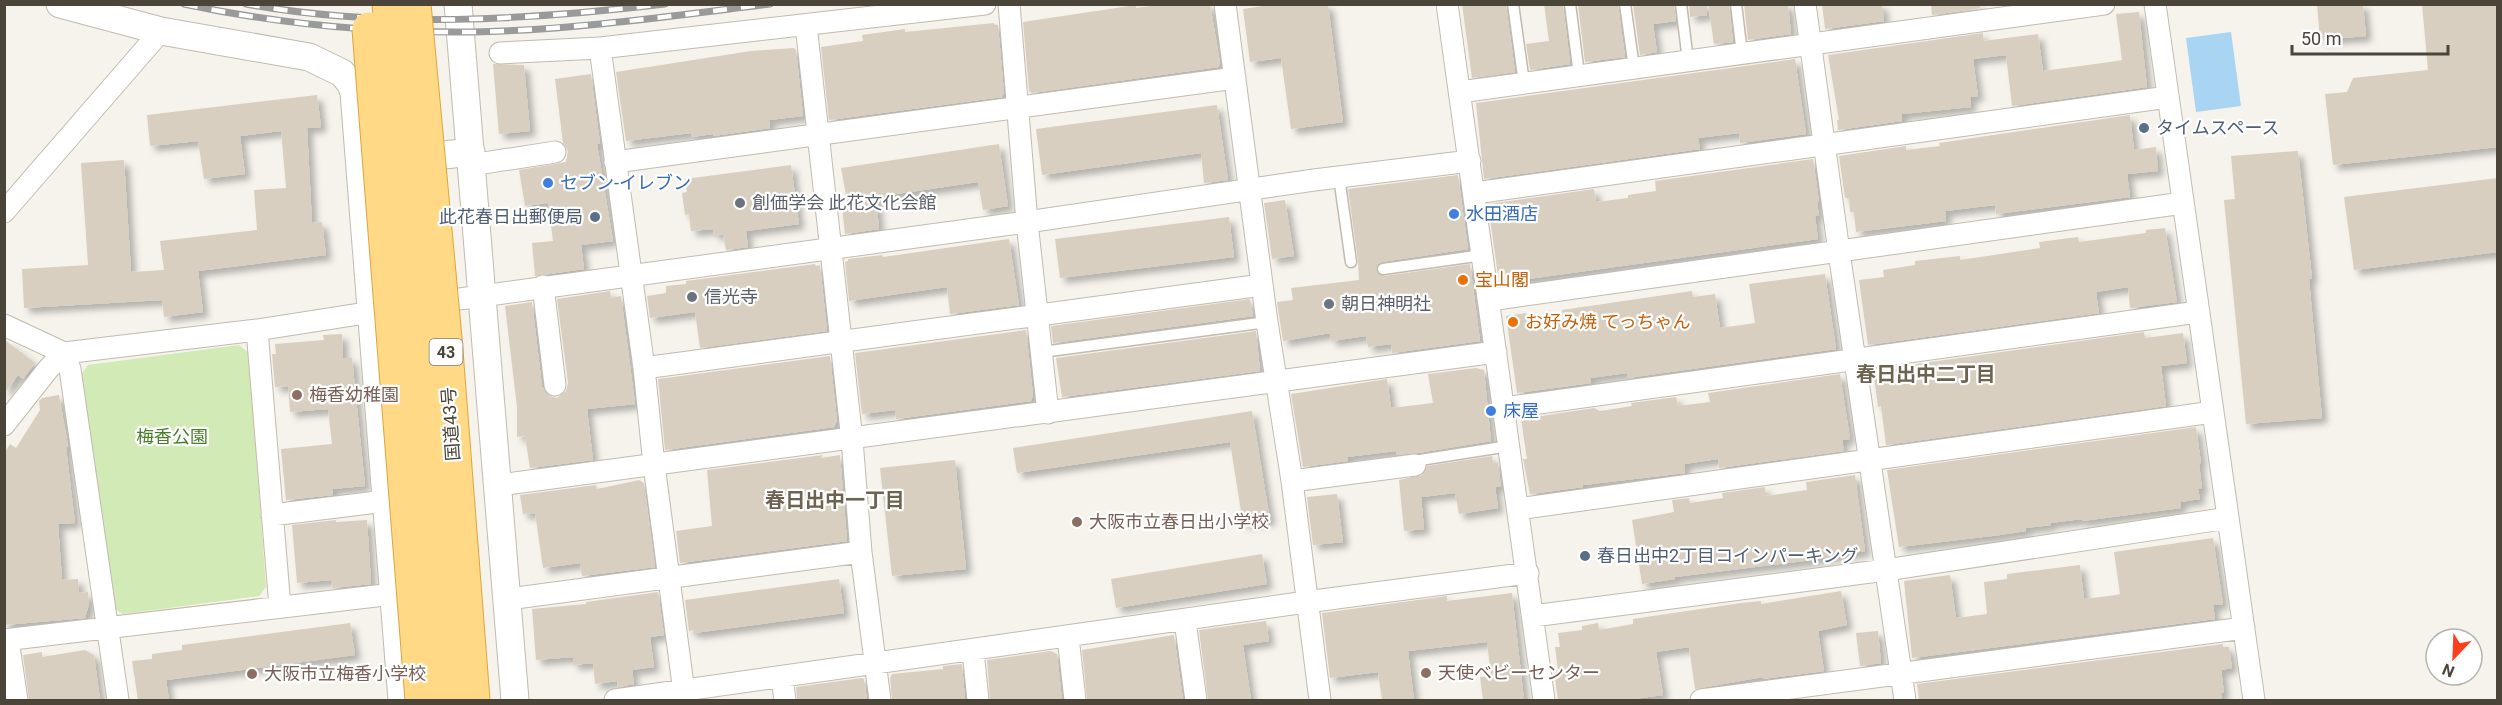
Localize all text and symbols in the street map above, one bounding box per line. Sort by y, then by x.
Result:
scale bar [2292,18,2448,56]
text: 50 m [2301,28,2341,49]
place label: タイムスペース [2156,117,2279,138]
marker: タイムスペース [2137,121,2151,135]
place label: セブン-イレブン [560,172,691,193]
marker: セブン-イレブン [541,176,555,190]
place label: 創価学会 此花文化会館 [752,192,936,213]
marker: 創価学会 此花文化会館 [733,196,747,210]
place label: 水田酒店 [1466,203,1538,224]
place label: 此花春日出郵便局 [439,206,583,227]
marker: 水田酒店 [1447,207,1461,221]
marker: 此花春日出郵便局 [588,210,602,224]
place label: 宝山閣 [1475,269,1529,290]
marker: 宝山閣 [1456,273,1470,287]
place label: 信光寺 [704,286,758,307]
marker: 信光寺 [685,290,699,304]
place label: 朝日神明社 [1341,293,1431,314]
marker: 朝日神明社 [1322,297,1336,311]
place label: お好み焼 てっちゃん [1525,311,1690,332]
marker: お好み焼 てっちゃん [1506,315,1520,329]
road number: 43 [430,339,462,365]
district label: 春日出中二丁目 [1856,362,1996,386]
place label: 梅香幼稚園 [309,384,399,405]
street label: 国道43号 [437,386,464,462]
marker: 梅香幼稚園 [290,388,304,402]
place label: 床屋 [1503,400,1539,421]
marker: 床屋 [1484,404,1498,418]
park label: 梅香公園 [136,426,208,447]
district label: 春日出中一丁目 [765,488,905,512]
place label: 大阪市立春日出小学校 [1089,511,1269,532]
marker: 大阪市立春日出小学校 [1070,515,1084,529]
place label: 春日出中2丁目コインパーキング [1597,545,1859,566]
marker: 春日出中2丁目コインパーキング [1578,549,1592,563]
north arrow [2424,627,2484,687]
text: N [2439,659,2457,681]
place label: 天使ベビーセンター [1438,662,1600,683]
place label: 大阪市立梅香小学校 [264,663,426,684]
marker: 天使ベビーセンター [1419,666,1433,680]
marker: 大阪市立梅香小学校 [245,667,259,681]

